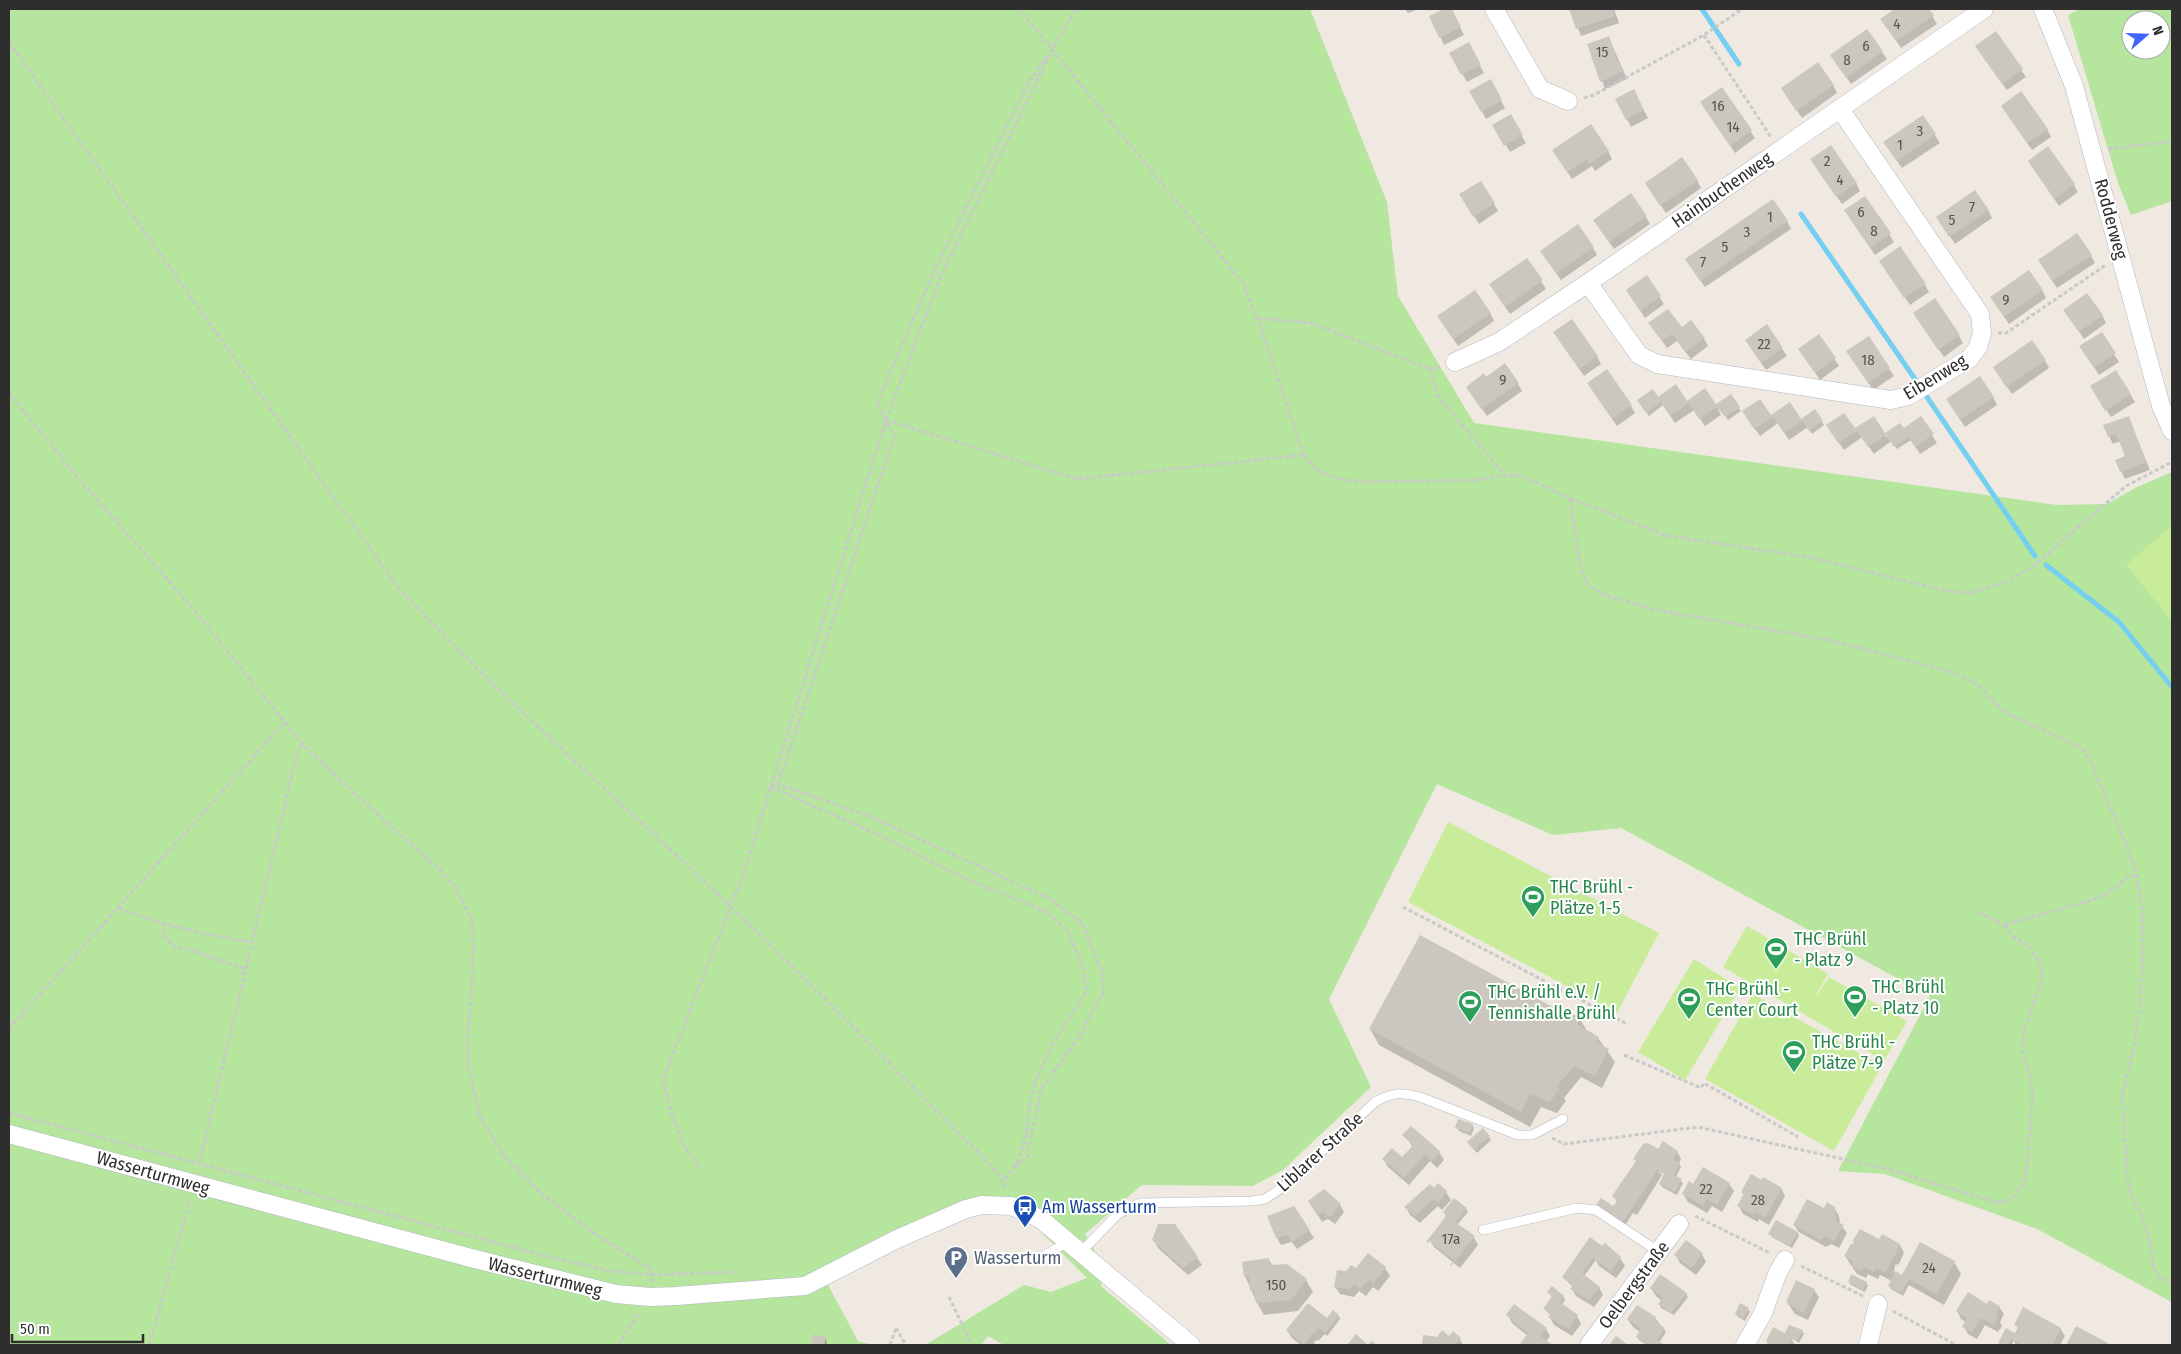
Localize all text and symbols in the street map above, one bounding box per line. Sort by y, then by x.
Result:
north arrow [2121,10,2171,60]
house number: 4 [1893,15,1901,33]
text: N [2148,24,2167,38]
house number: 6 [1862,37,1870,55]
house number: 15 [1596,43,1608,61]
house number: 8 [1843,51,1851,69]
house number: 16 [1711,97,1725,115]
house number: 14 [1726,118,1740,136]
house number: 3 [1917,122,1924,140]
house number: 1 [1897,136,1903,154]
street label: Hainbuchenweg [1668,147,1777,233]
house number: 2 [1824,152,1831,170]
house number: 4 [1836,171,1844,189]
street label: Rodderweg [2090,176,2132,262]
house number: 7 [1969,198,1975,216]
house number: 6 [1857,203,1865,221]
house number: 1 [1767,208,1773,226]
house number: 5 [1949,211,1956,229]
house number: 8 [1870,222,1878,240]
house number: 3 [1744,223,1751,241]
house number: 5 [1722,238,1729,256]
house number: 7 [1700,253,1706,271]
house number: 9 [2002,291,2010,309]
house number: 22 [1757,335,1771,353]
street label: Eibenweg [1899,349,1971,404]
house number: 18 [1861,351,1875,369]
house number: 9 [1499,371,1507,389]
place label: THC Brühl - Plätze 1-5 [1550,876,1633,919]
sports icon: THC Brühl - Plätze 1-5 [1520,884,1546,918]
place label: THC Brühl - Platz 9 [1794,928,1867,971]
sports icon: THC Brühl - Platz 9 [1763,936,1789,970]
place label: THC Brühl - Platz 10 [1872,976,1945,1019]
place label: THC Brühl - Center Court [1706,978,1798,1021]
place label: THC Brühl e.V. / Tennishalle Brühl [1488,981,1616,1024]
sports icon: THC Brühl - Platz 10 [1842,984,1868,1018]
sports icon: THC Brühl - Center Court [1676,986,1702,1020]
sports icon: THC Brühl e.V. / Tennishalle Brühl [1457,989,1483,1023]
place label: THC Brühl - Plätze 7-9 [1812,1031,1895,1074]
sports icon: THC Brühl - Plätze 7-9 [1781,1039,1807,1073]
street label: Liblarer Straße [1272,1107,1368,1197]
street label: Wasserturmweg [94,1146,213,1200]
house number: 22 [1699,1180,1713,1198]
house number: 28 [1751,1191,1765,1209]
bus stop icon: Am Wasserturm [1012,1194,1038,1228]
place label: Am Wasserturm [1042,1196,1157,1218]
house number: 17a [1442,1230,1460,1248]
street label: Oelbergstraße [1594,1237,1674,1333]
parking icon: Wasserturm [943,1245,969,1279]
place label: Wasserturm [974,1247,1061,1269]
street label: Wasserturmweg [486,1252,605,1302]
house number: 24 [1922,1259,1936,1277]
house number: 150 [1266,1276,1286,1294]
scale bar [12,1312,144,1344]
text: 50 m [20,1320,50,1338]

